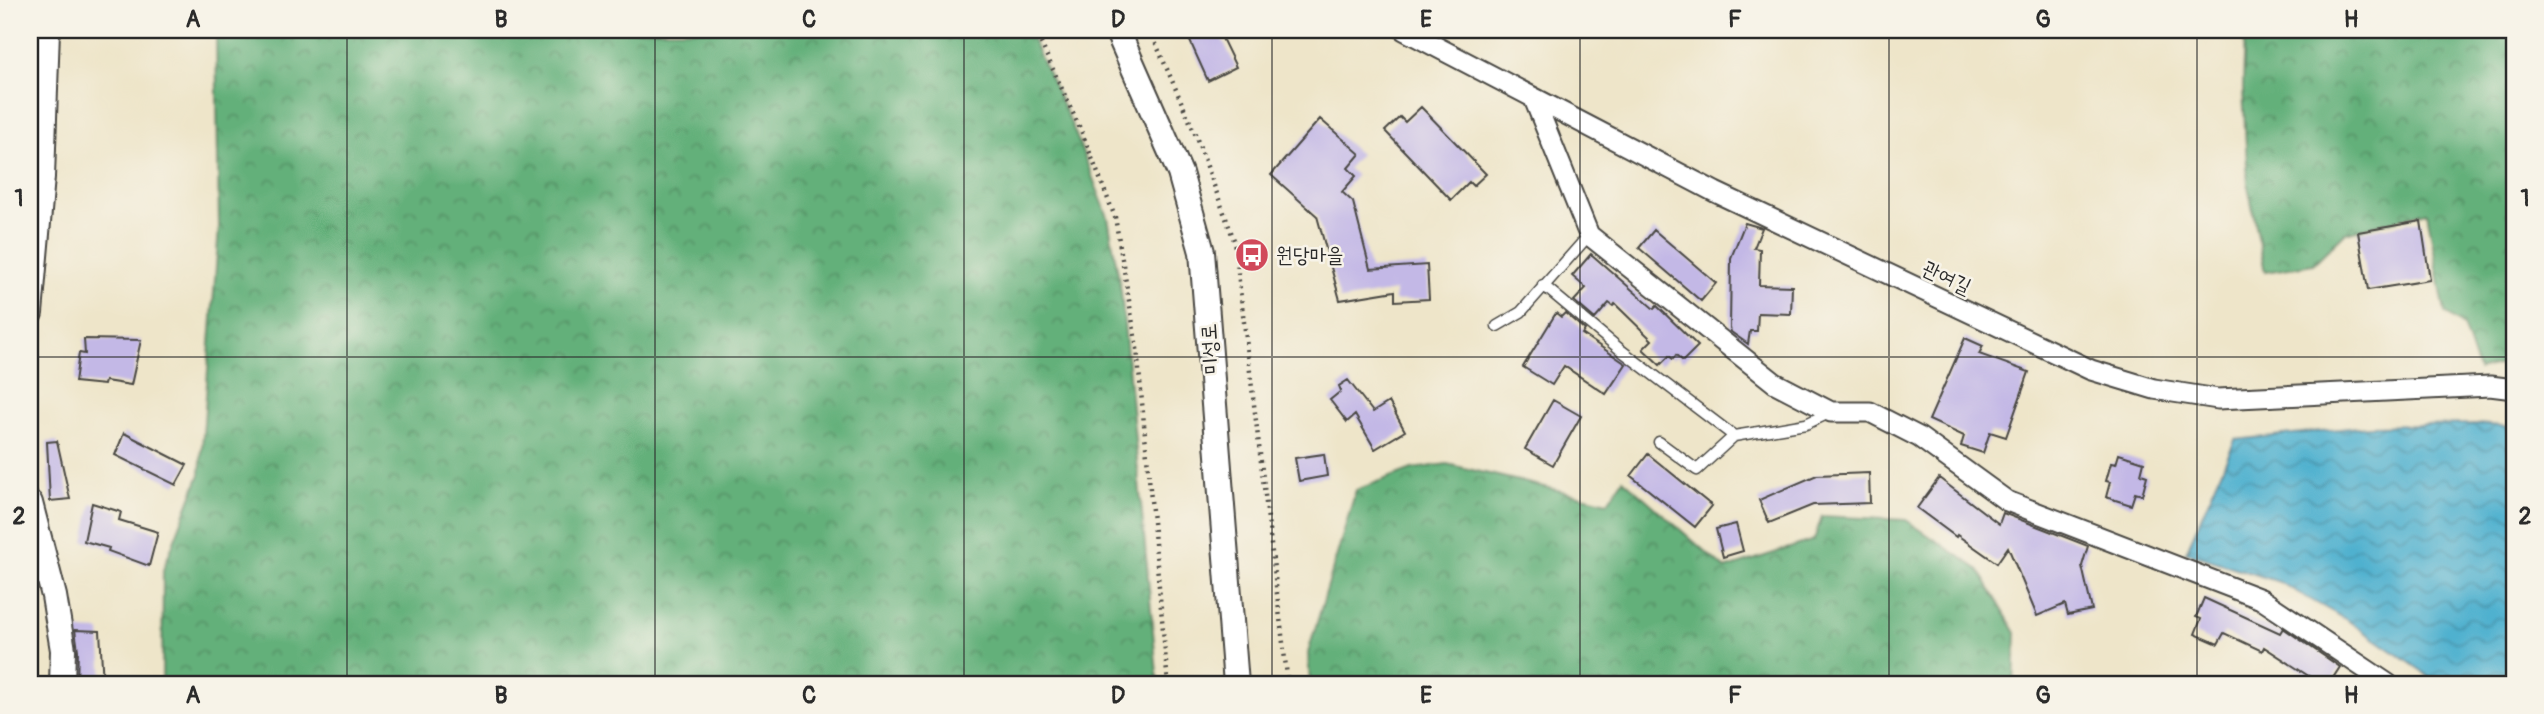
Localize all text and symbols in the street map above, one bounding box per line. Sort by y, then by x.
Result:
text: A [186,5,201,34]
text: B [494,5,508,34]
text: C [802,5,816,34]
text: D [1111,5,1125,34]
text: E [1420,5,1432,34]
text: F [1728,5,1742,34]
text: G [2035,5,2051,34]
text: H [2344,5,2358,34]
text: 1 [15,184,24,213]
text: 1 [2521,184,2530,213]
bus stop icon: 원당마을 [1233,236,1271,274]
place label: 원당마을 [1276,242,1344,269]
street label: 관여길 [1918,255,1976,300]
street label: 미성로 [1195,323,1226,375]
text: 2 [13,502,26,531]
text: 2 [2519,502,2532,531]
text: A [186,681,201,710]
text: B [494,681,508,710]
text: C [802,681,816,710]
text: D [1111,681,1125,710]
text: E [1420,681,1432,710]
text: F [1728,681,1742,710]
text: G [2035,681,2051,710]
text: H [2344,681,2358,710]

